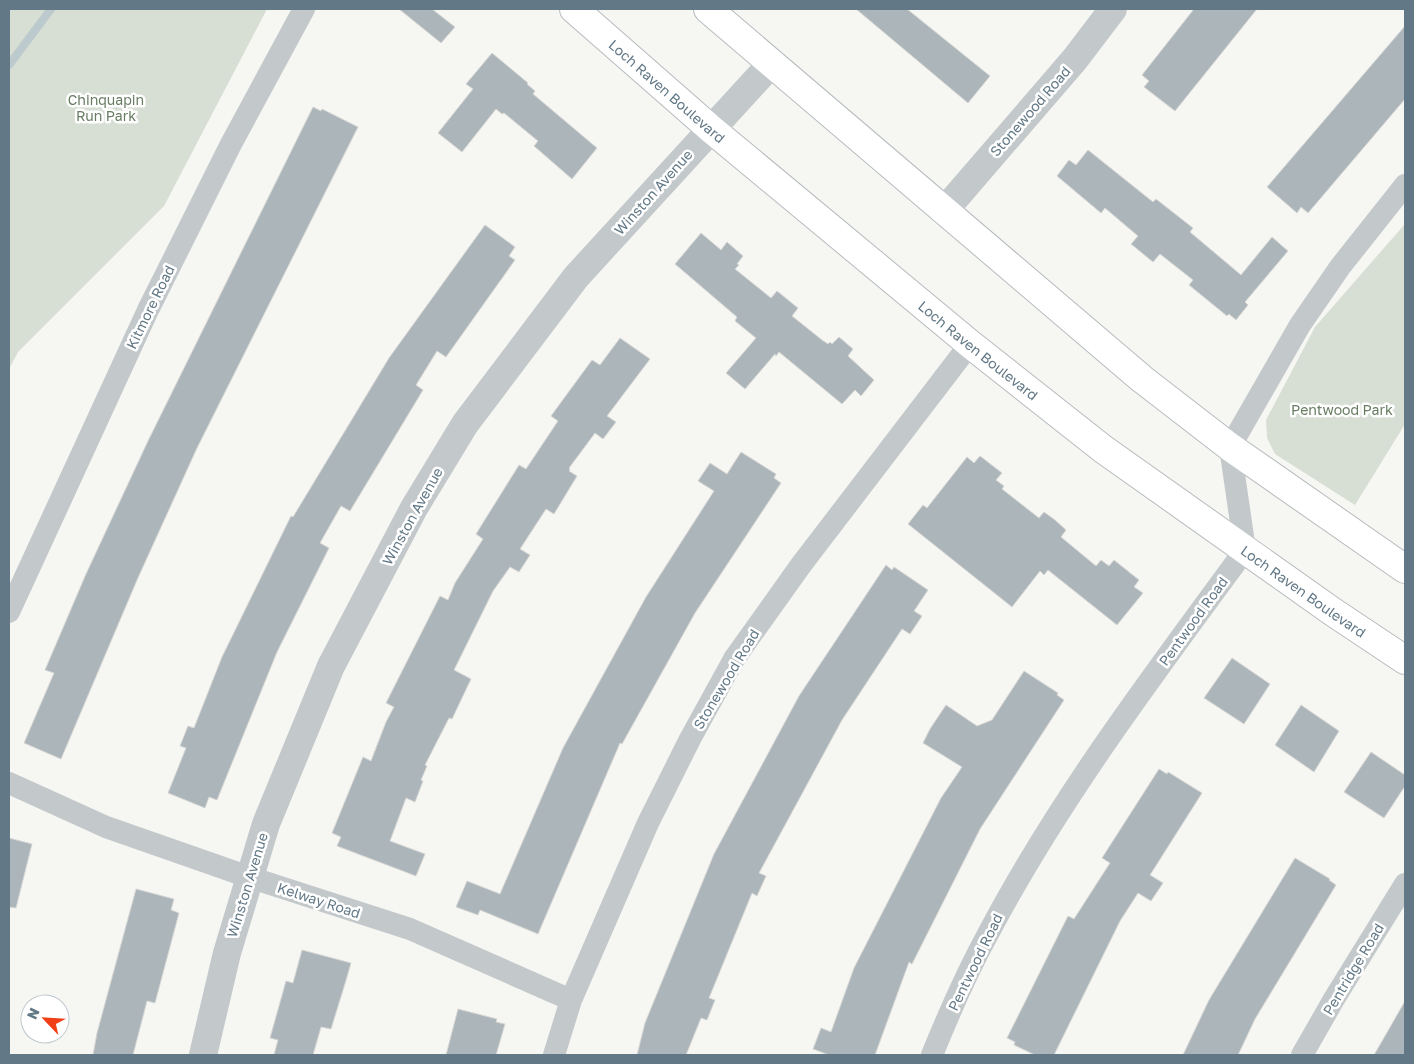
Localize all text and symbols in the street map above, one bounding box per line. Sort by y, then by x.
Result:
street label: Loch Raven Boulevard [606,35,729,146]
street label: Stonewood Road [986,63,1074,159]
park label: Chinquapin Run Park [68,91,144,124]
street label: Winston Avenue [610,146,696,238]
street label: Kitmore Road [122,262,178,352]
street label: Loch Raven Boulevard [915,297,1042,403]
park label: Pentwood Park [1291,401,1393,418]
street label: Winston Avenue [378,464,446,568]
street label: Loch Raven Boulevard [1238,541,1370,640]
street label: Pentwood Road [1155,573,1231,669]
street label: Stonewood Road [689,626,763,732]
street label: Winston Avenue [223,831,271,939]
street label: Kelway Road [275,879,363,921]
street label: Pentwood Road [944,911,1006,1013]
street label: Pentridge Road [1319,920,1387,1018]
north arrow [20,994,70,1044]
text: N [23,1005,43,1022]

